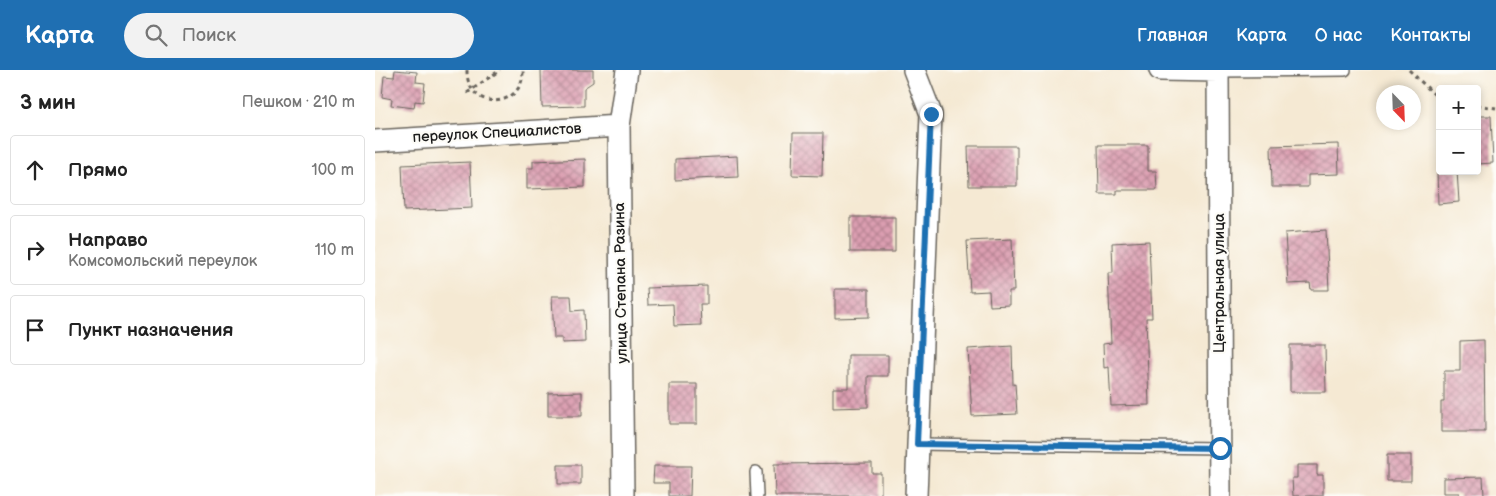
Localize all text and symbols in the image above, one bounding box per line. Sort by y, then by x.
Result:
search box [124,13,474,58]
text: Карта [25,21,94,50]
icon: search [142,21,170,49]
text: Поиск [182,24,236,47]
text: Главная [1137,25,1208,46]
text: Карта [1236,25,1287,46]
text: О нас [1315,25,1362,46]
text: Контакты [1390,25,1471,46]
north arrow [1376,85,1421,130]
map controls [1436,85,1481,175]
button: + [1436,85,1481,130]
text: 3 мин [20,90,76,115]
text: Пешком · 210 m [242,93,355,112]
route end [920,103,943,126]
street label: переулок Специалистов [412,119,582,147]
button: − [1436,130,1481,175]
icon: ahead [21,156,49,184]
text: Прямо [68,159,128,182]
text: 100 m [311,161,354,180]
street label: улица Степана Разина [610,202,632,364]
street label: Центральная улица [1210,213,1229,353]
text: Направо [68,229,148,252]
icon: right [21,236,49,264]
text: 110 m [315,241,354,260]
text: Комсомольский переулок [68,252,257,271]
icon: arrive [21,316,49,344]
text: Пункт назначения [68,319,233,342]
route start [1209,437,1232,460]

